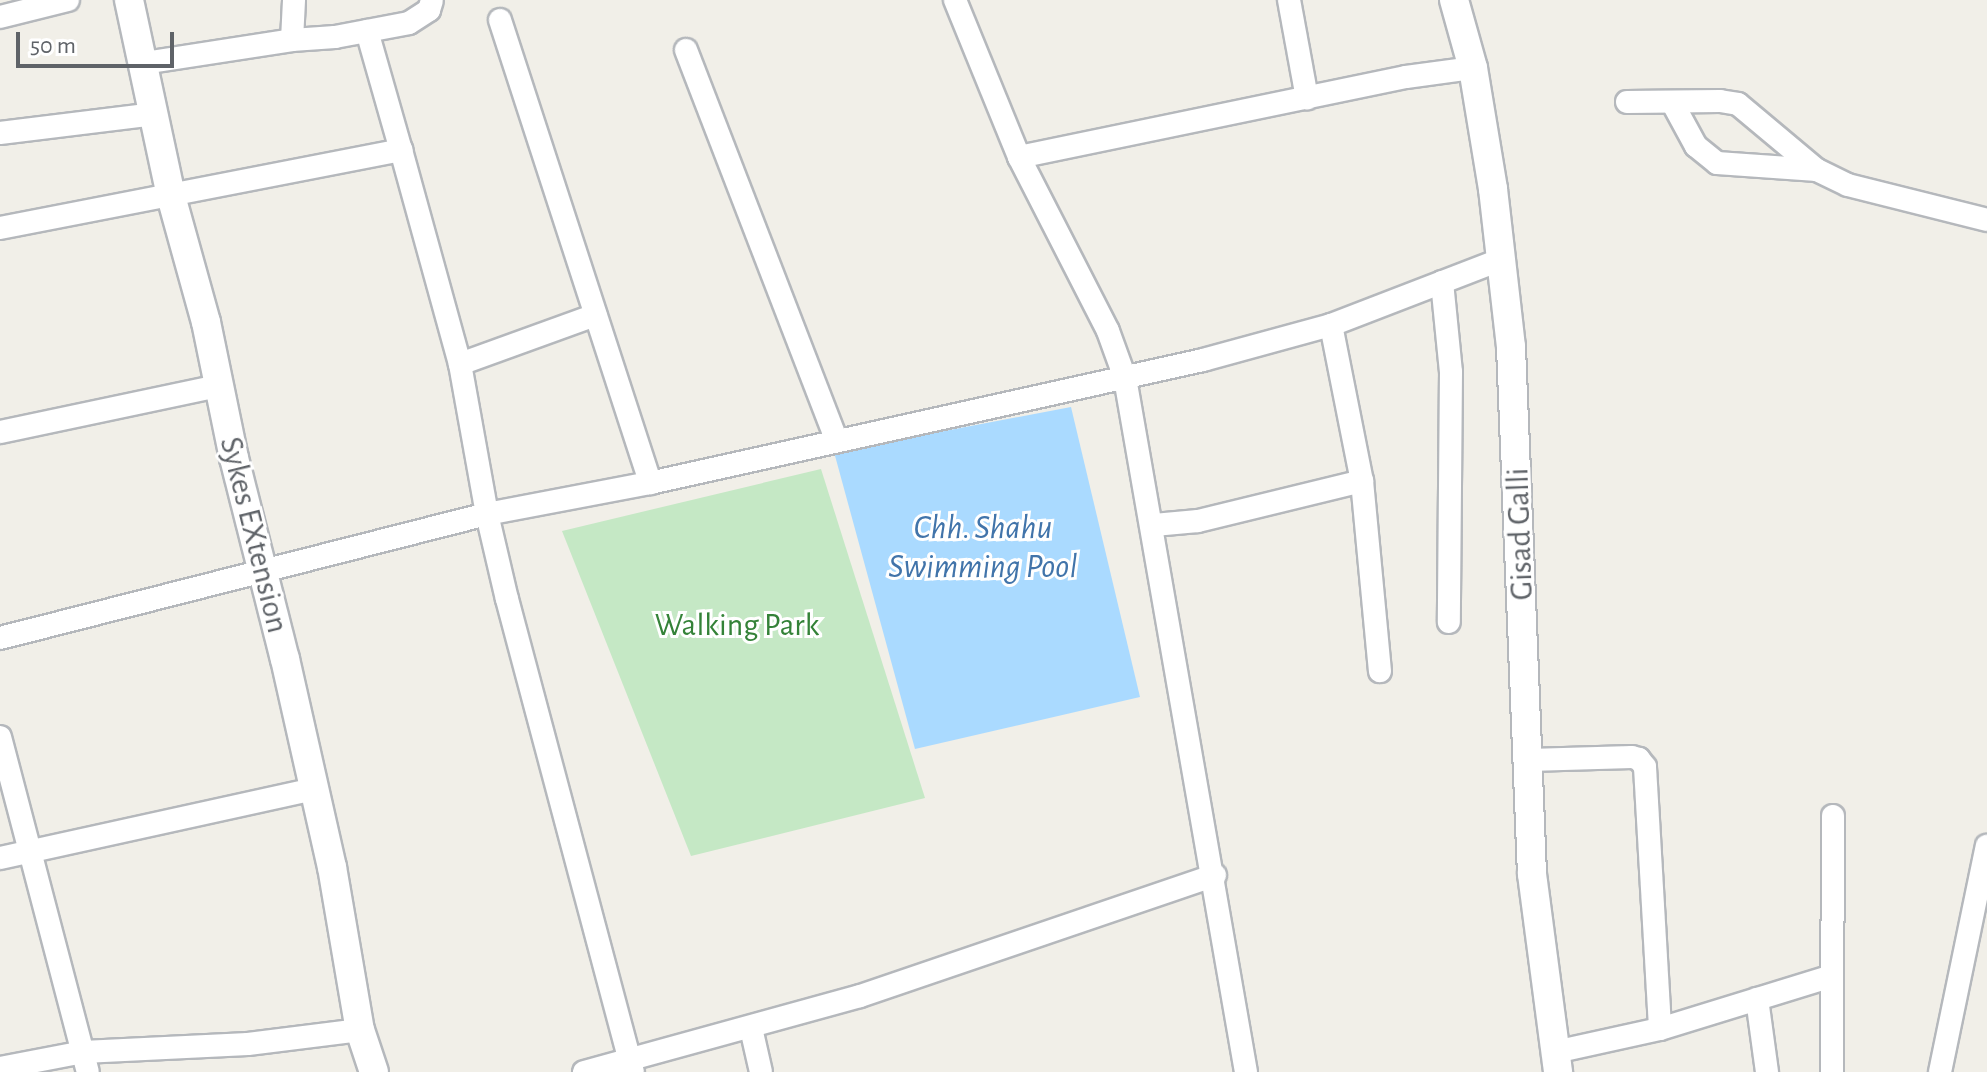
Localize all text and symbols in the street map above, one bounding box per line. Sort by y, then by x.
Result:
scale bar [20,16,178,66]
text: 50 m [30,34,76,58]
street label: Sykes EXtension [211,433,297,637]
street label: Gisad Galli [1498,467,1542,601]
water label: Chh. Shahu Swimming Pool [888,508,1078,588]
park label: Walking Park [655,606,819,644]

